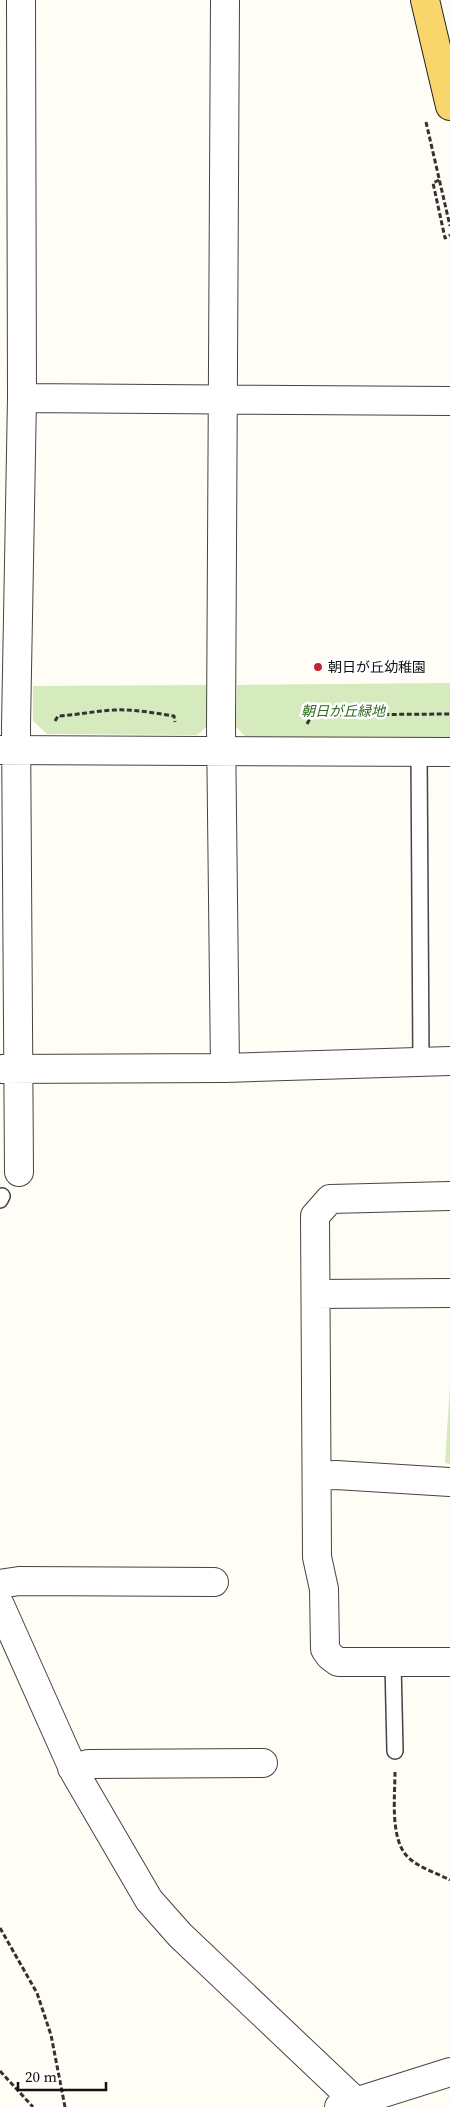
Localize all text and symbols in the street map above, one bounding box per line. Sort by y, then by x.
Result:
place label: 朝日が丘幼稚園 [328,657,426,677]
marker: 朝日が丘幼稚園 [312,661,324,673]
park label: 朝日が丘緑地 [301,701,387,721]
scale bar [18,2060,105,2092]
text: 20 m [25,2066,57,2087]

